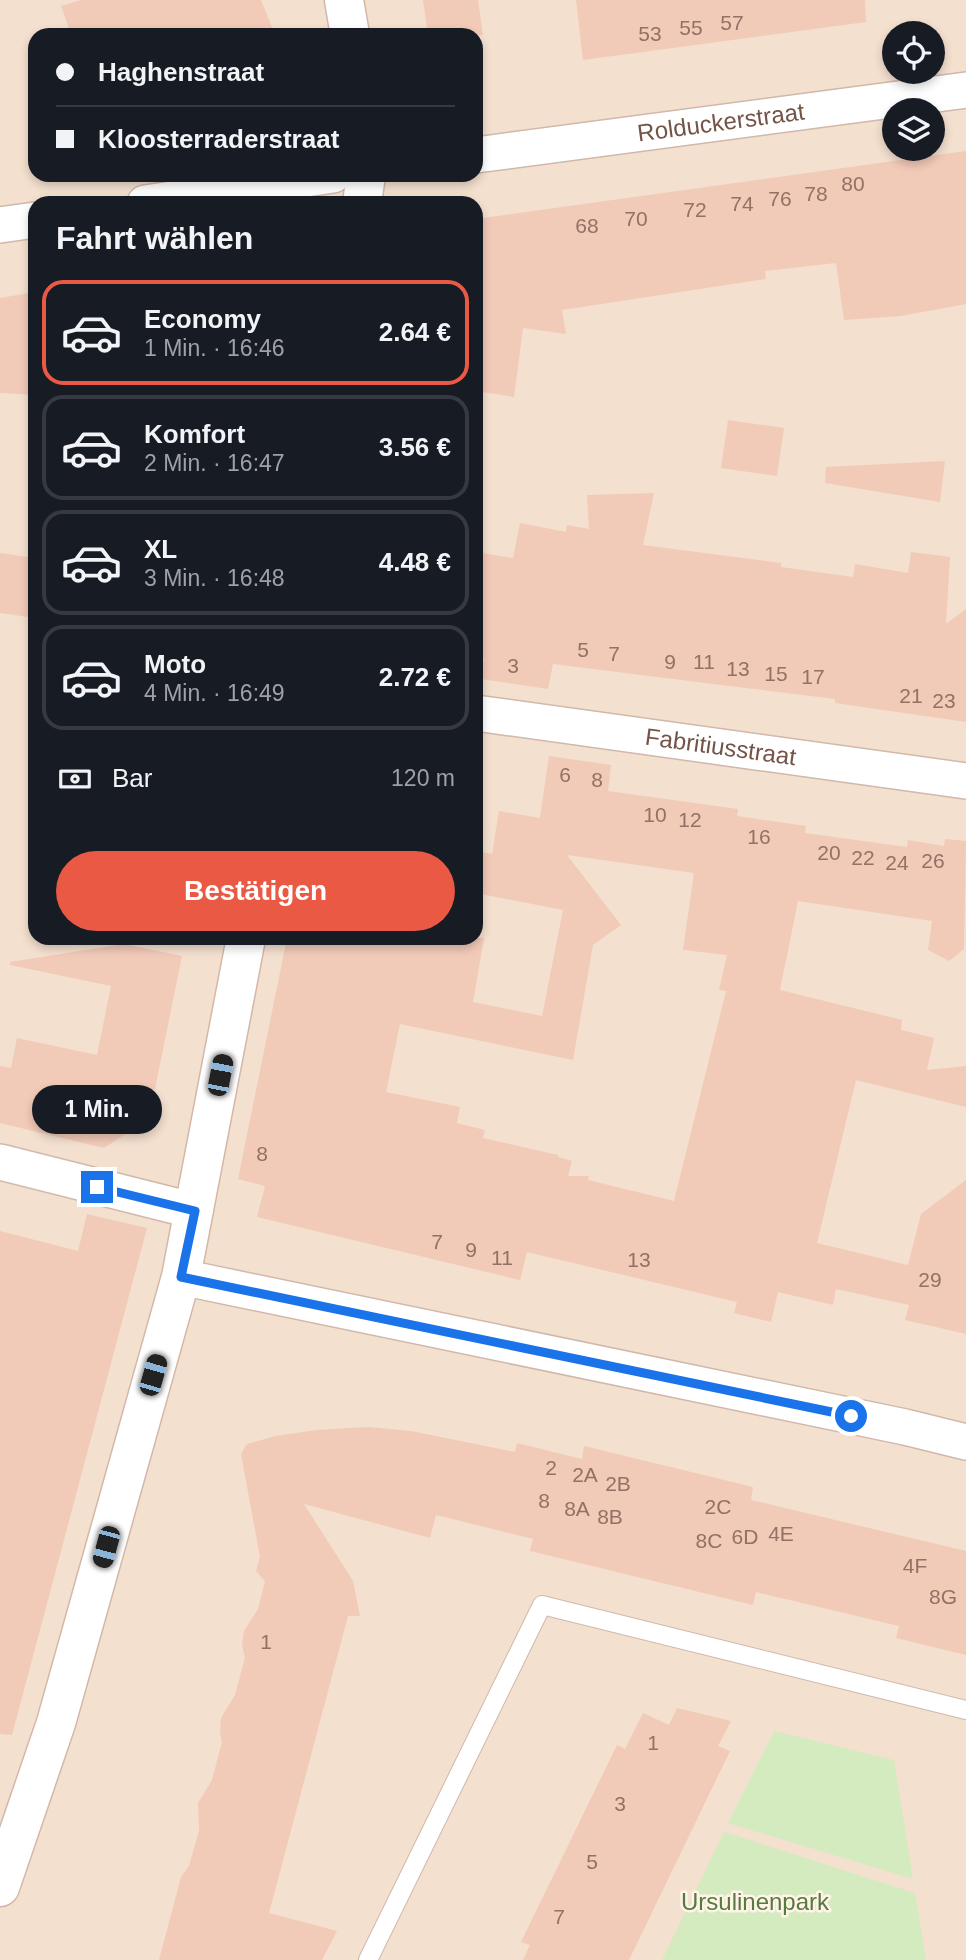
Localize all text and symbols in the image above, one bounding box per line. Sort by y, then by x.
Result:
house number: 57 [720,11,744,34]
house number: 55 [679,16,703,39]
map controls [882,21,945,161]
button: locate [882,21,945,84]
house number: 53 [638,22,662,45]
text: Haghenstraat [98,57,264,87]
street label: Rolduckerstraat [636,98,806,146]
button: layers [882,98,945,161]
text: Kloosterraderstraat [98,124,339,154]
house number: 80 [841,172,865,195]
house number: 78 [804,182,828,205]
house number: 76 [768,187,792,210]
house number: 74 [730,192,754,215]
house number: 72 [683,198,707,221]
house number: 70 [624,207,648,230]
house number: 68 [575,214,599,237]
text: Fahrt wählen [56,220,253,256]
icon: car [60,301,123,364]
text: Economy [144,304,261,334]
text: 2.64 € [379,317,451,347]
text: 1 Min. · 16:46 [144,335,285,361]
icon: car [60,416,123,479]
text: Komfort [144,419,245,449]
text: 3.56 € [379,432,451,462]
text: 2 Min. · 16:47 [144,450,285,476]
icon: car [60,531,123,594]
text: XL [144,534,177,564]
text: 4.48 € [379,547,451,577]
text: 3 Min. · 16:48 [144,565,285,591]
house number: 5 [577,638,589,661]
house number: 7 [608,642,620,665]
icon: car [60,646,123,709]
text: Moto [144,649,206,679]
house number: 9 [664,650,676,673]
house number: 11 [693,650,715,673]
house number: 3 [507,654,519,677]
house number: 13 [726,657,750,680]
text: 2.72 € [379,662,451,692]
house number: 15 [764,662,788,685]
house number: 17 [801,665,825,688]
text: 4 Min. · 16:49 [144,680,285,706]
house number: 21 [899,684,923,707]
house number: 23 [932,689,956,712]
street label: Fabritiusstraat [644,723,798,770]
icon: cash [56,760,94,798]
text: Bar [112,763,152,793]
house number: 6 [559,763,571,786]
text: 120 m [391,765,455,791]
house number: 8 [591,768,603,791]
house number: 10 [643,803,667,826]
house number: 12 [678,808,702,831]
house number: 16 [747,825,771,848]
house number: 20 [817,841,841,864]
house number: 22 [851,846,875,869]
house number: 26 [921,849,945,872]
button: Bestätigen [56,851,455,931]
house number: 24 [885,851,909,874]
car [206,1052,235,1098]
callout: 1 Min. [32,1086,162,1134]
text: 1 Min. [64,1096,130,1122]
house number: 8 [256,1142,268,1165]
route end [81,1171,113,1203]
house number: 7 [431,1230,443,1253]
house number: 9 [465,1238,477,1261]
house number: 11 [491,1246,513,1269]
house number: 13 [627,1248,651,1271]
house number: 29 [918,1268,942,1291]
car [138,1352,169,1398]
route start [835,1400,867,1432]
house number: 2 [545,1456,557,1479]
house number: 2A [572,1463,598,1486]
house number: 2B [605,1472,631,1495]
house number: 8 [538,1489,550,1512]
house number: 2C [705,1495,731,1518]
house number: 8A [564,1497,590,1520]
house number: 8B [597,1505,623,1528]
house number: 4E [768,1522,794,1545]
car [91,1524,122,1570]
house number: 6D [732,1525,758,1548]
house number: 8C [696,1529,722,1552]
house number: 4F [903,1554,927,1577]
house number: 8G [929,1585,957,1608]
house number: 1 [260,1630,272,1653]
house number: 1 [647,1731,659,1754]
house number: 3 [614,1792,626,1815]
house number: 5 [586,1850,598,1873]
park label: Ursulinenpark [681,1888,830,1915]
house number: 7 [553,1905,565,1928]

